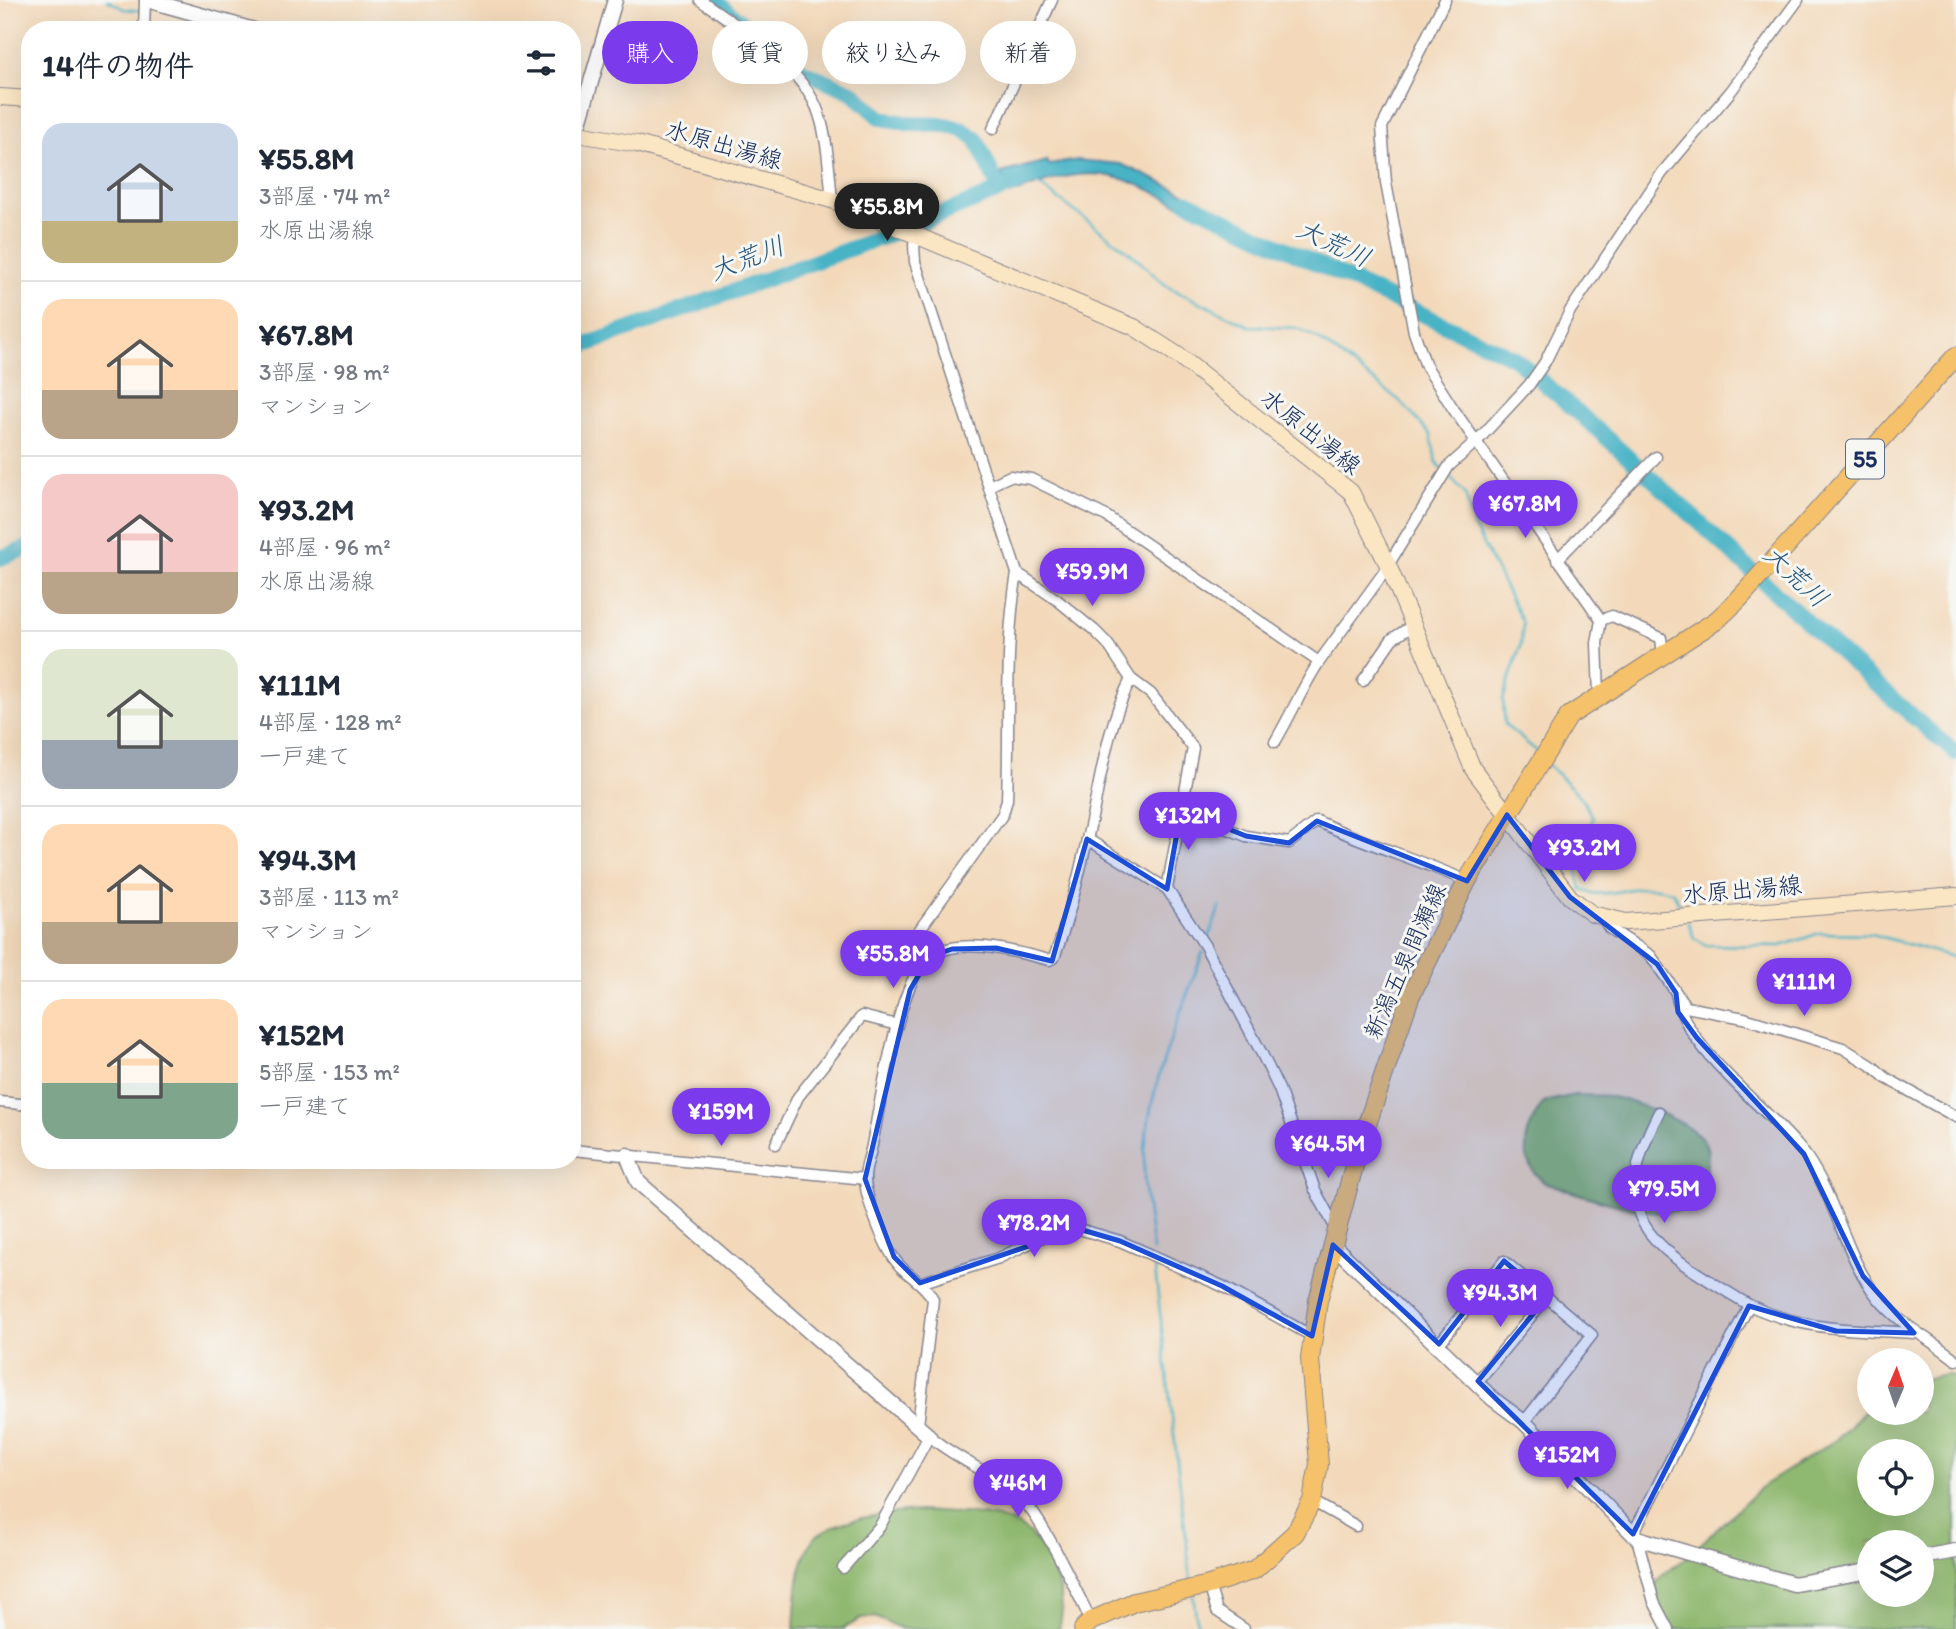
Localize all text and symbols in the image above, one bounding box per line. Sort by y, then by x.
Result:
chip: 購入 [602,21,698,84]
chip: 賃貸 [712,21,808,84]
chip: 絞り込み [822,21,966,84]
chip: 新着 [980,21,1076,84]
icon: filters [522,44,560,82]
text: 14件の物件 [42,47,194,84]
street label: 水原出湯線 [662,114,786,175]
text: ¥55.8M [259,140,355,177]
icon: home [98,151,182,235]
text: 3部屋 · 74 m² [259,182,390,210]
pin: ¥55.8M [830,184,944,243]
text: ¥55.8M [850,192,924,220]
water label: 大荒川 [1292,212,1376,274]
text: 水原出湯線 [259,216,374,244]
water label: 大荒川 [705,229,789,287]
text: ¥67.8M [259,316,354,353]
icon: home [98,327,182,411]
text: 3部屋 · 98 m² [259,358,390,386]
street label: 水原出湯線 [1256,383,1367,481]
text: マンション [259,392,373,420]
road number: 55 [1846,440,1884,478]
pin: ¥67.8M [1468,480,1582,540]
text: ¥67.8M [1489,489,1561,517]
text: ¥93.2M [259,491,355,528]
icon: home [98,502,182,586]
text: 4部屋 · 96 m² [259,533,391,561]
water label: 大荒川 [1757,538,1835,614]
pin: ¥59.9M [1035,548,1149,608]
text: ¥59.9M [1056,557,1128,585]
text: 水原出湯線 [259,567,374,595]
text: ¥111M [259,666,341,703]
icon: home [98,677,182,761]
text: 4部屋 · 128 m² [259,708,402,736]
text: 一戸建て [259,742,351,770]
pin: ¥132M [1139,792,1237,852]
text: ¥132M [1155,801,1221,829]
pin: ¥93.2M [1527,824,1641,884]
text: ¥93.2M [1547,833,1621,861]
text: ¥94.3M [259,841,357,878]
icon: home [98,852,182,936]
street label: 水原出湯線 [1681,870,1803,909]
street label: 新潟五泉間瀬線 [1357,878,1452,1043]
text: 3部屋 · 113 m² [259,883,399,911]
text: マンション [259,917,373,945]
pin: ¥55.8M [836,930,950,990]
text: ¥55.8M [856,939,930,967]
pin: ¥111M [1755,958,1853,1018]
text: ¥111M [1773,967,1835,995]
text: ¥152M [259,1016,345,1053]
icon: home [98,1027,182,1111]
text: 5部屋 · 153 m² [259,1058,400,1086]
pin: ¥159M [672,1088,770,1148]
text: 一戸建て [259,1092,351,1120]
text: ¥159M [688,1097,754,1125]
pin: ¥64.5M [1271,1120,1385,1180]
text: ¥64.5M [1291,1129,1365,1157]
pin: ¥79.5M [1607,1166,1721,1225]
text: ¥79.5M [1628,1174,1700,1202]
pin: ¥78.2M [977,1200,1091,1259]
text: ¥78.2M [998,1208,1070,1236]
pin: ¥94.3M [1443,1270,1557,1329]
text: ¥94.3M [1462,1278,1538,1306]
north arrow [1857,1348,1934,1424]
map controls [1857,1348,1934,1607]
pin: ¥152M [1518,1432,1616,1491]
button: locate [1857,1439,1934,1516]
text: ¥152M [1534,1440,1600,1468]
pin: ¥46M [977,1460,1059,1519]
text: ¥46M [990,1468,1046,1496]
button: layers [1857,1530,1934,1607]

